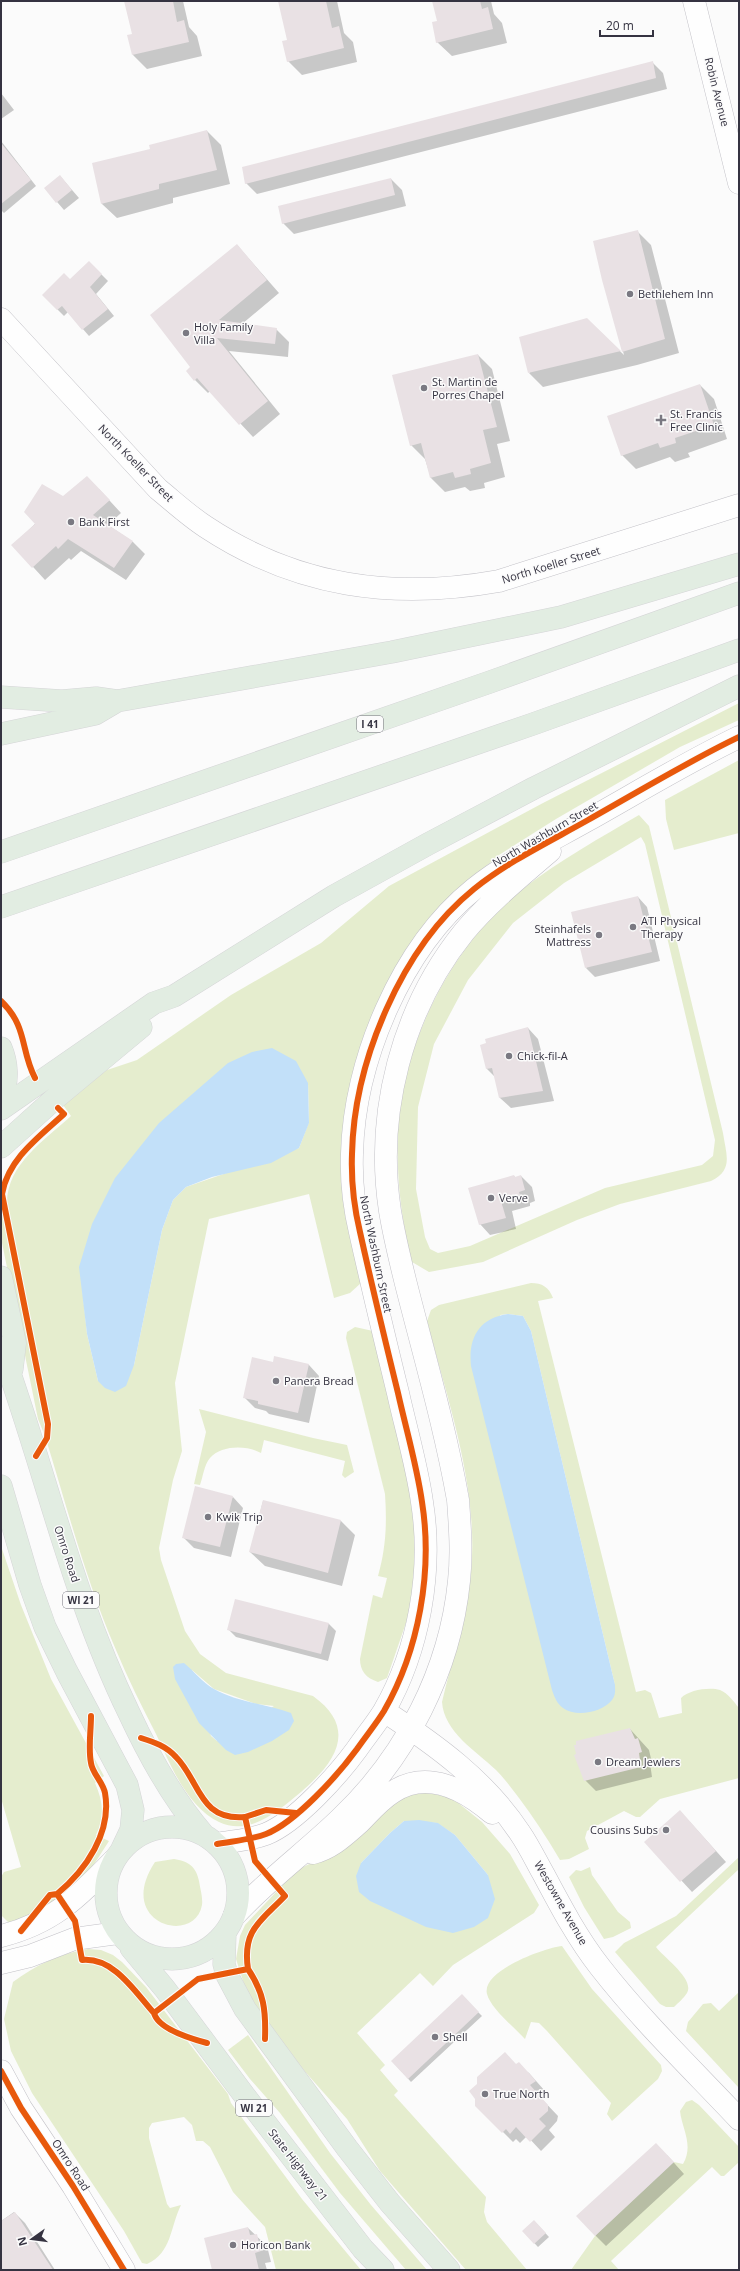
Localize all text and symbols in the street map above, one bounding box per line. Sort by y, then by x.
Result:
scale bar [600,12,653,38]
text: 20 m [606,17,634,34]
street label: Robin Avenue [702,56,733,128]
place label: Bethlehem Inn [638,286,713,301]
marker: Bethlehem Inn [625,289,635,299]
place label: Holy Family Villa [194,319,253,347]
marker: Holy Family Villa [181,328,191,338]
place label: St. Martin de Porres Chapel [432,374,504,402]
marker: St. Martin de Porres Chapel [419,383,429,393]
place label: St. Francis Free Clinic [670,406,723,434]
marker: St. Francis Free Clinic [655,414,667,426]
street label: North Koeller Street [95,421,177,505]
place label: Bank First [79,514,130,529]
marker: Bank First [66,517,76,527]
street label: North Koeller Street [500,542,602,587]
road number: I 41 [357,716,383,732]
street label: North Washburn Street [489,797,600,870]
place label: ATI Physical Therapy [641,913,701,941]
place label: Steinhafels Mattress [535,921,591,949]
marker: ATI Physical Therapy [628,922,638,932]
marker: Steinhafels Mattress [594,930,604,940]
place label: Chick-fil-A [517,1048,568,1063]
marker: Chick-fil-A [504,1051,514,1061]
place label: Verve [499,1190,528,1205]
marker: Verve [486,1193,496,1203]
street label: North Washburn Street [357,1194,396,1314]
place label: Panera Bread [284,1373,354,1388]
marker: Panera Bread [271,1376,281,1386]
place label: Kwik Trip [216,1509,263,1524]
marker: Kwik Trip [203,1512,213,1522]
street label: Omro Road [51,1523,84,1584]
road number: WI 21 [63,1592,99,1608]
place label: Dream Jewlers [606,1754,680,1769]
marker: Dream Jewlers [593,1757,603,1767]
place label: Cousins Subs [590,1822,658,1837]
marker: Cousins Subs [661,1825,671,1835]
street label: Westowne Avenue [531,1858,592,1948]
place label: Shell [443,2029,468,2044]
marker: Shell [430,2032,440,2042]
place label: True North [493,2086,549,2101]
marker: True North [480,2089,490,2099]
road number: WI 21 [236,2100,272,2116]
street label: State Highway 21 [265,2125,331,2204]
street label: Omro Road [49,2136,94,2194]
north arrow [12,2219,52,2259]
text: N [13,2235,30,2248]
place label: Horicon Bank [241,2237,310,2252]
marker: Horicon Bank [228,2240,238,2250]

